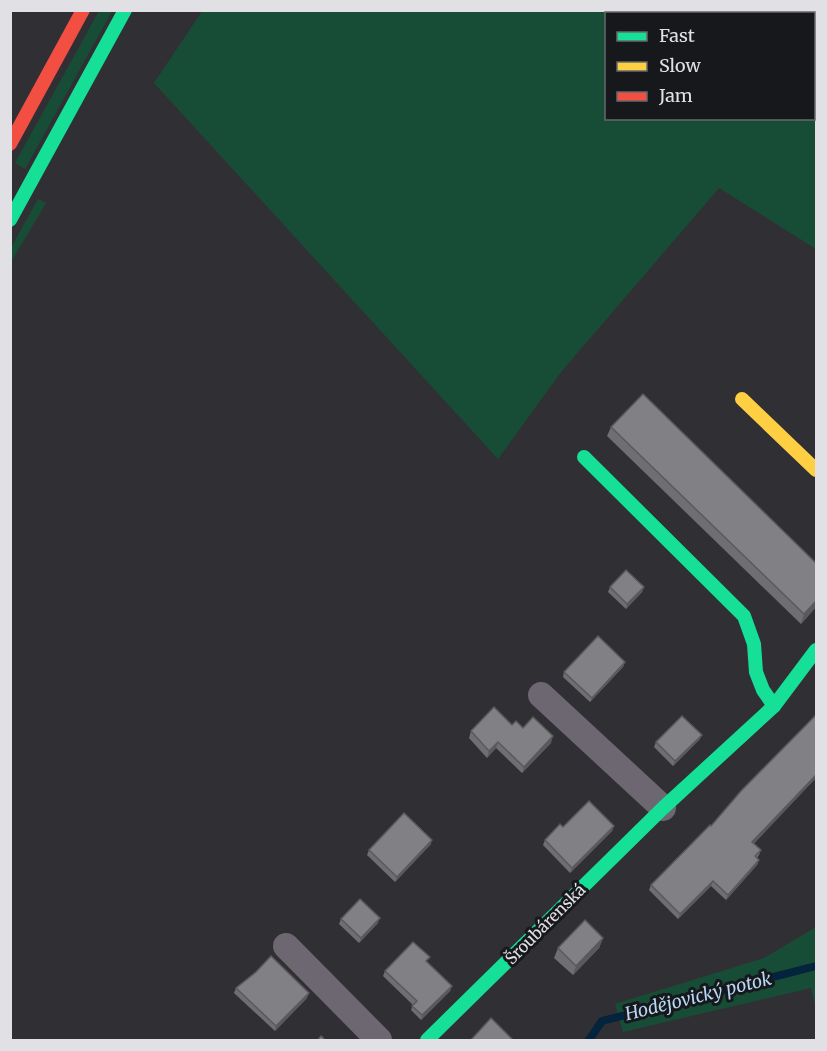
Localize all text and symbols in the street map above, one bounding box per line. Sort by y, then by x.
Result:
legend [605,12,815,120]
text: Fast [659,24,695,47]
text: Slow [659,54,702,77]
text: Jam [658,84,693,107]
street label: Šroubárenská [501,879,590,968]
water label: Hodějovický potok [621,967,774,1026]

